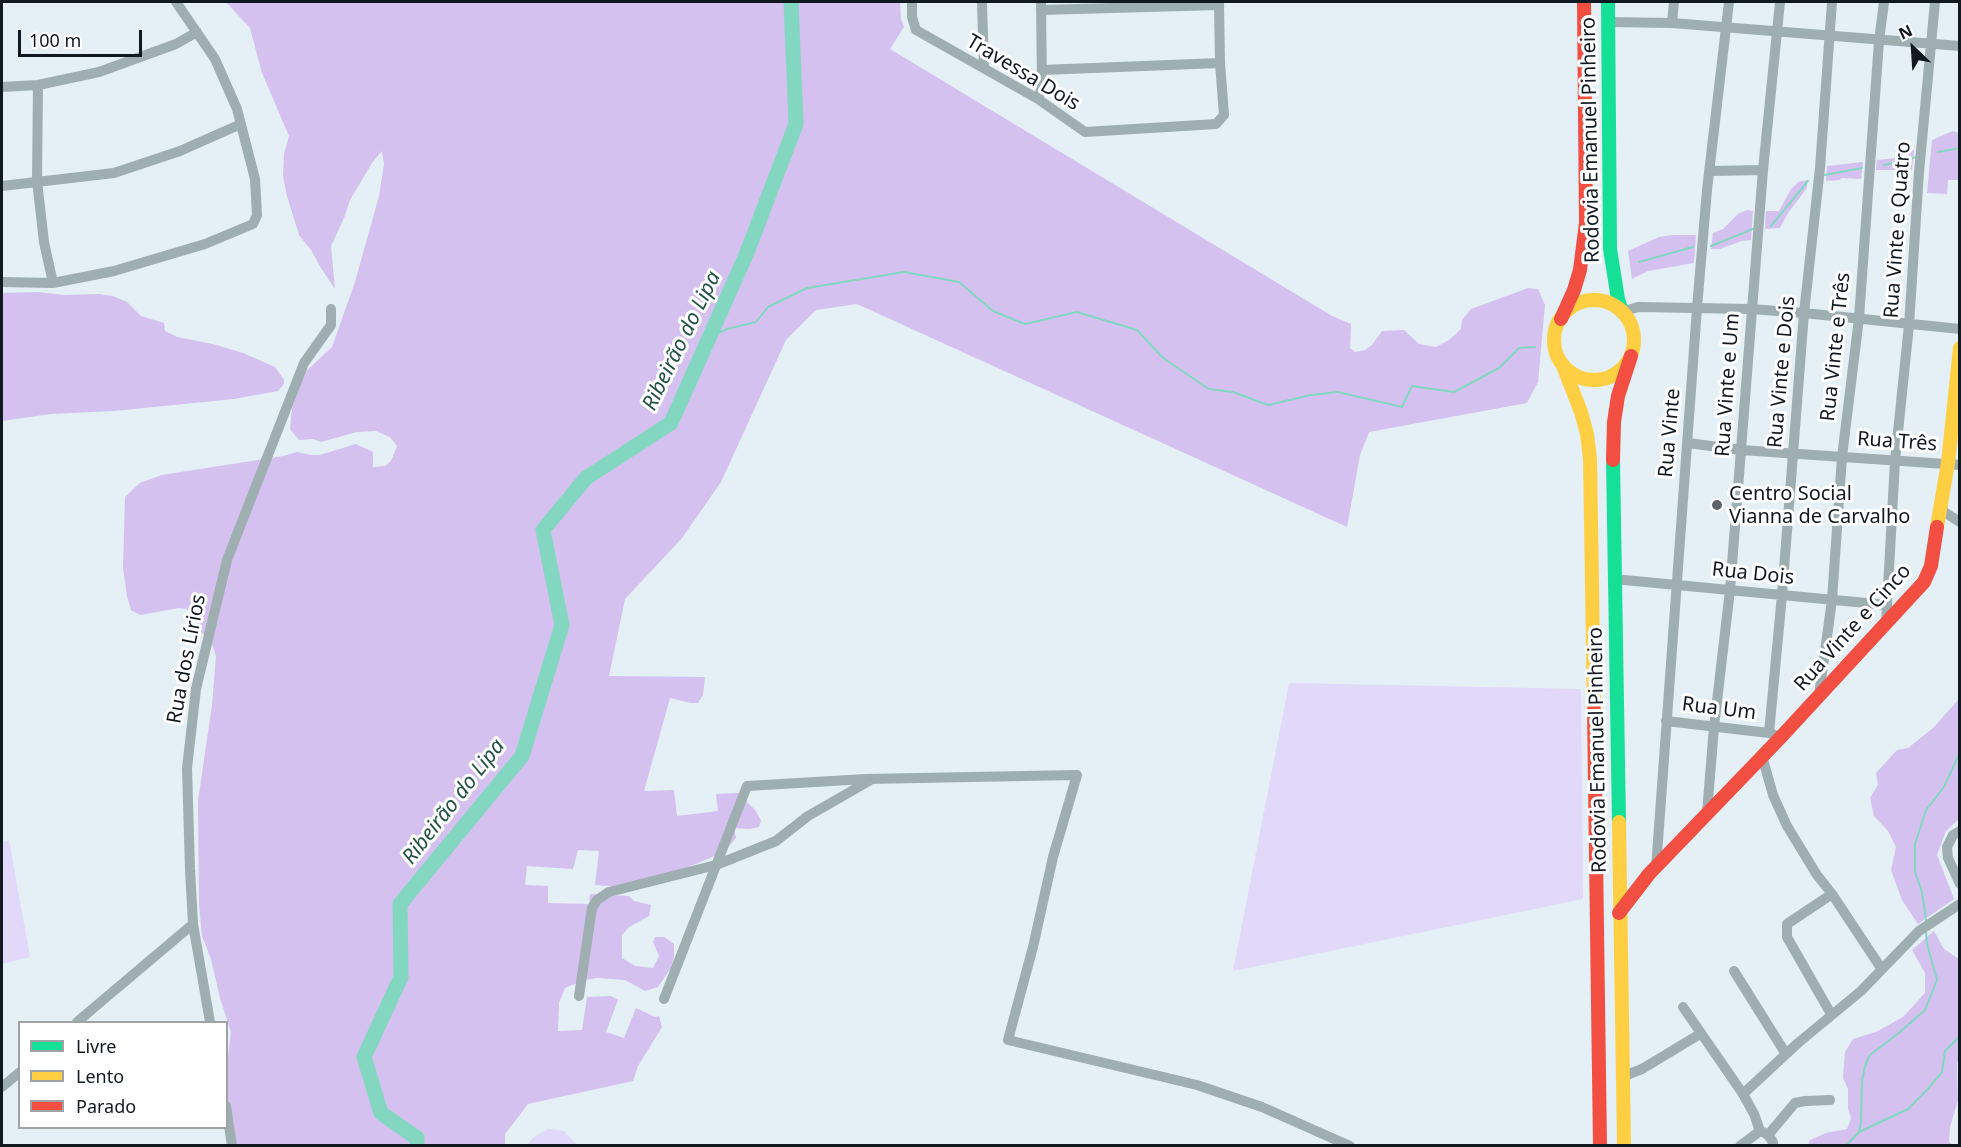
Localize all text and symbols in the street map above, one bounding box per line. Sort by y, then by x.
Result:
street label: Rodovia Emanuel Pinheiro [1577,17,1605,263]
scale bar [21,18,146,56]
north arrow [1883,18,1943,78]
text: N [1895,19,1916,44]
text: 100 m [29,28,81,52]
street label: Travessa Dois [962,30,1084,116]
street label: Rua Vinte e Quatro [1880,141,1916,319]
water label: Ribeirão do Lipa [637,267,727,415]
street label: Rua Vinte e Três [1816,271,1856,423]
street label: Rua Vinte e Dois [1763,295,1801,449]
street label: Rua Vinte e Um [1711,312,1745,458]
street label: Rua Vinte [1654,388,1686,478]
street label: Rua Três [1856,427,1938,457]
place label: Centro Social Vianna de Carvalho [1729,482,1910,529]
marker: Centro Social Vianna de Carvalho [1710,498,1724,512]
street label: Rua Dois [1711,558,1795,590]
street label: Rua Vinte e Cinco [1790,559,1916,697]
street label: Rua dos Lírios [163,592,211,726]
street label: Rodovia Emanuel Pinheiro [1584,627,1612,873]
street label: Rua Um [1681,693,1757,725]
water label: Ribeirão do Lipa [397,734,511,870]
legend [18,1021,228,1129]
text: Livre [76,1034,116,1058]
text: Lento [76,1064,124,1088]
text: Parado [76,1094,136,1118]

